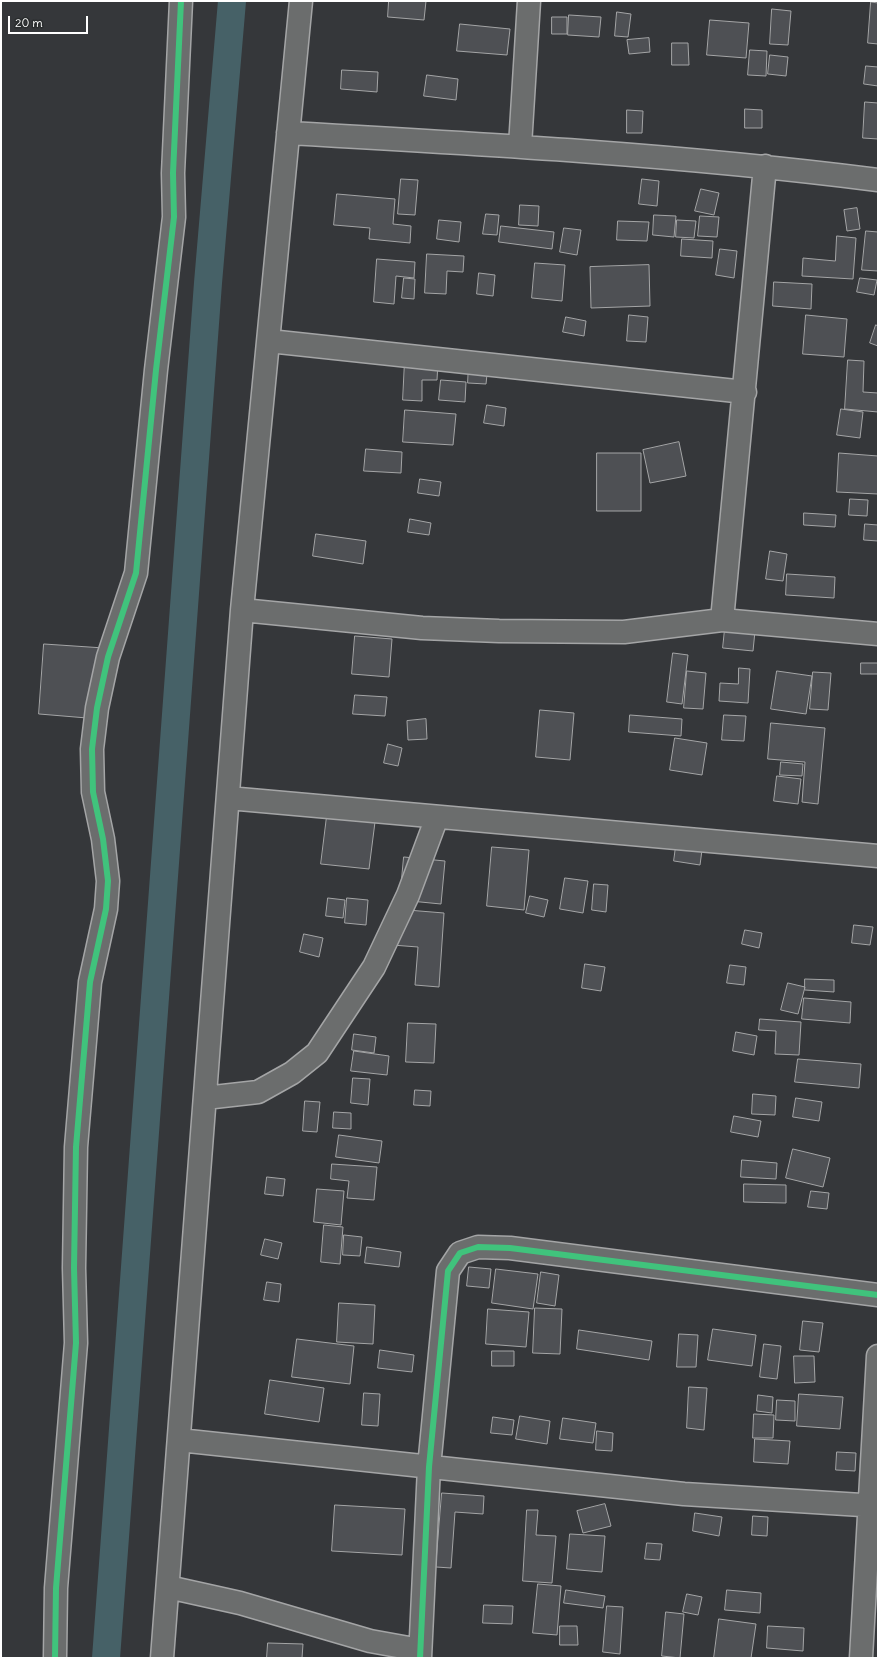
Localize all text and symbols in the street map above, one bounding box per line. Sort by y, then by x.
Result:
scale bar [10,8,90,34]
text: 20 m [15,15,43,30]

